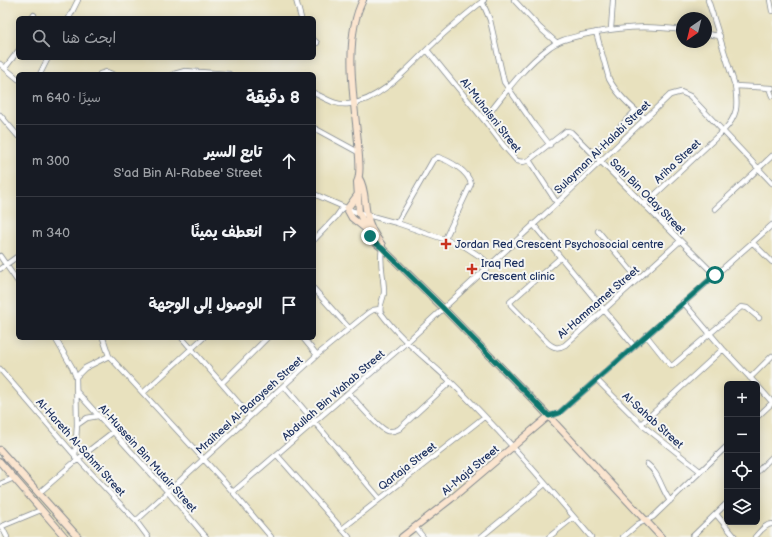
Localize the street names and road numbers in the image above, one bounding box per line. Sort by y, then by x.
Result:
street label: Al-Muhaisni Street [458,75,524,156]
street label: Sulayman Al-Halabi Street [552,98,654,197]
street label: Ariha Street [652,136,704,186]
street label: Sahl Bin Oday Street [607,156,689,237]
street label: Al-Hammamet Street [555,263,642,341]
street label: Abdullah Bin Wahab Street [279,347,388,443]
street label: Mraiheel Al-Barayseh Street [193,353,306,457]
street label: Al-Sahab Street [620,390,686,452]
street label: Al-Hareth Al-Sahmi Street [33,396,128,499]
street label: Al-Hussein Bin Mutair Street [96,402,200,515]
street label: Qartaja Street [376,439,439,493]
street label: Al-Majd Street [439,442,502,498]

